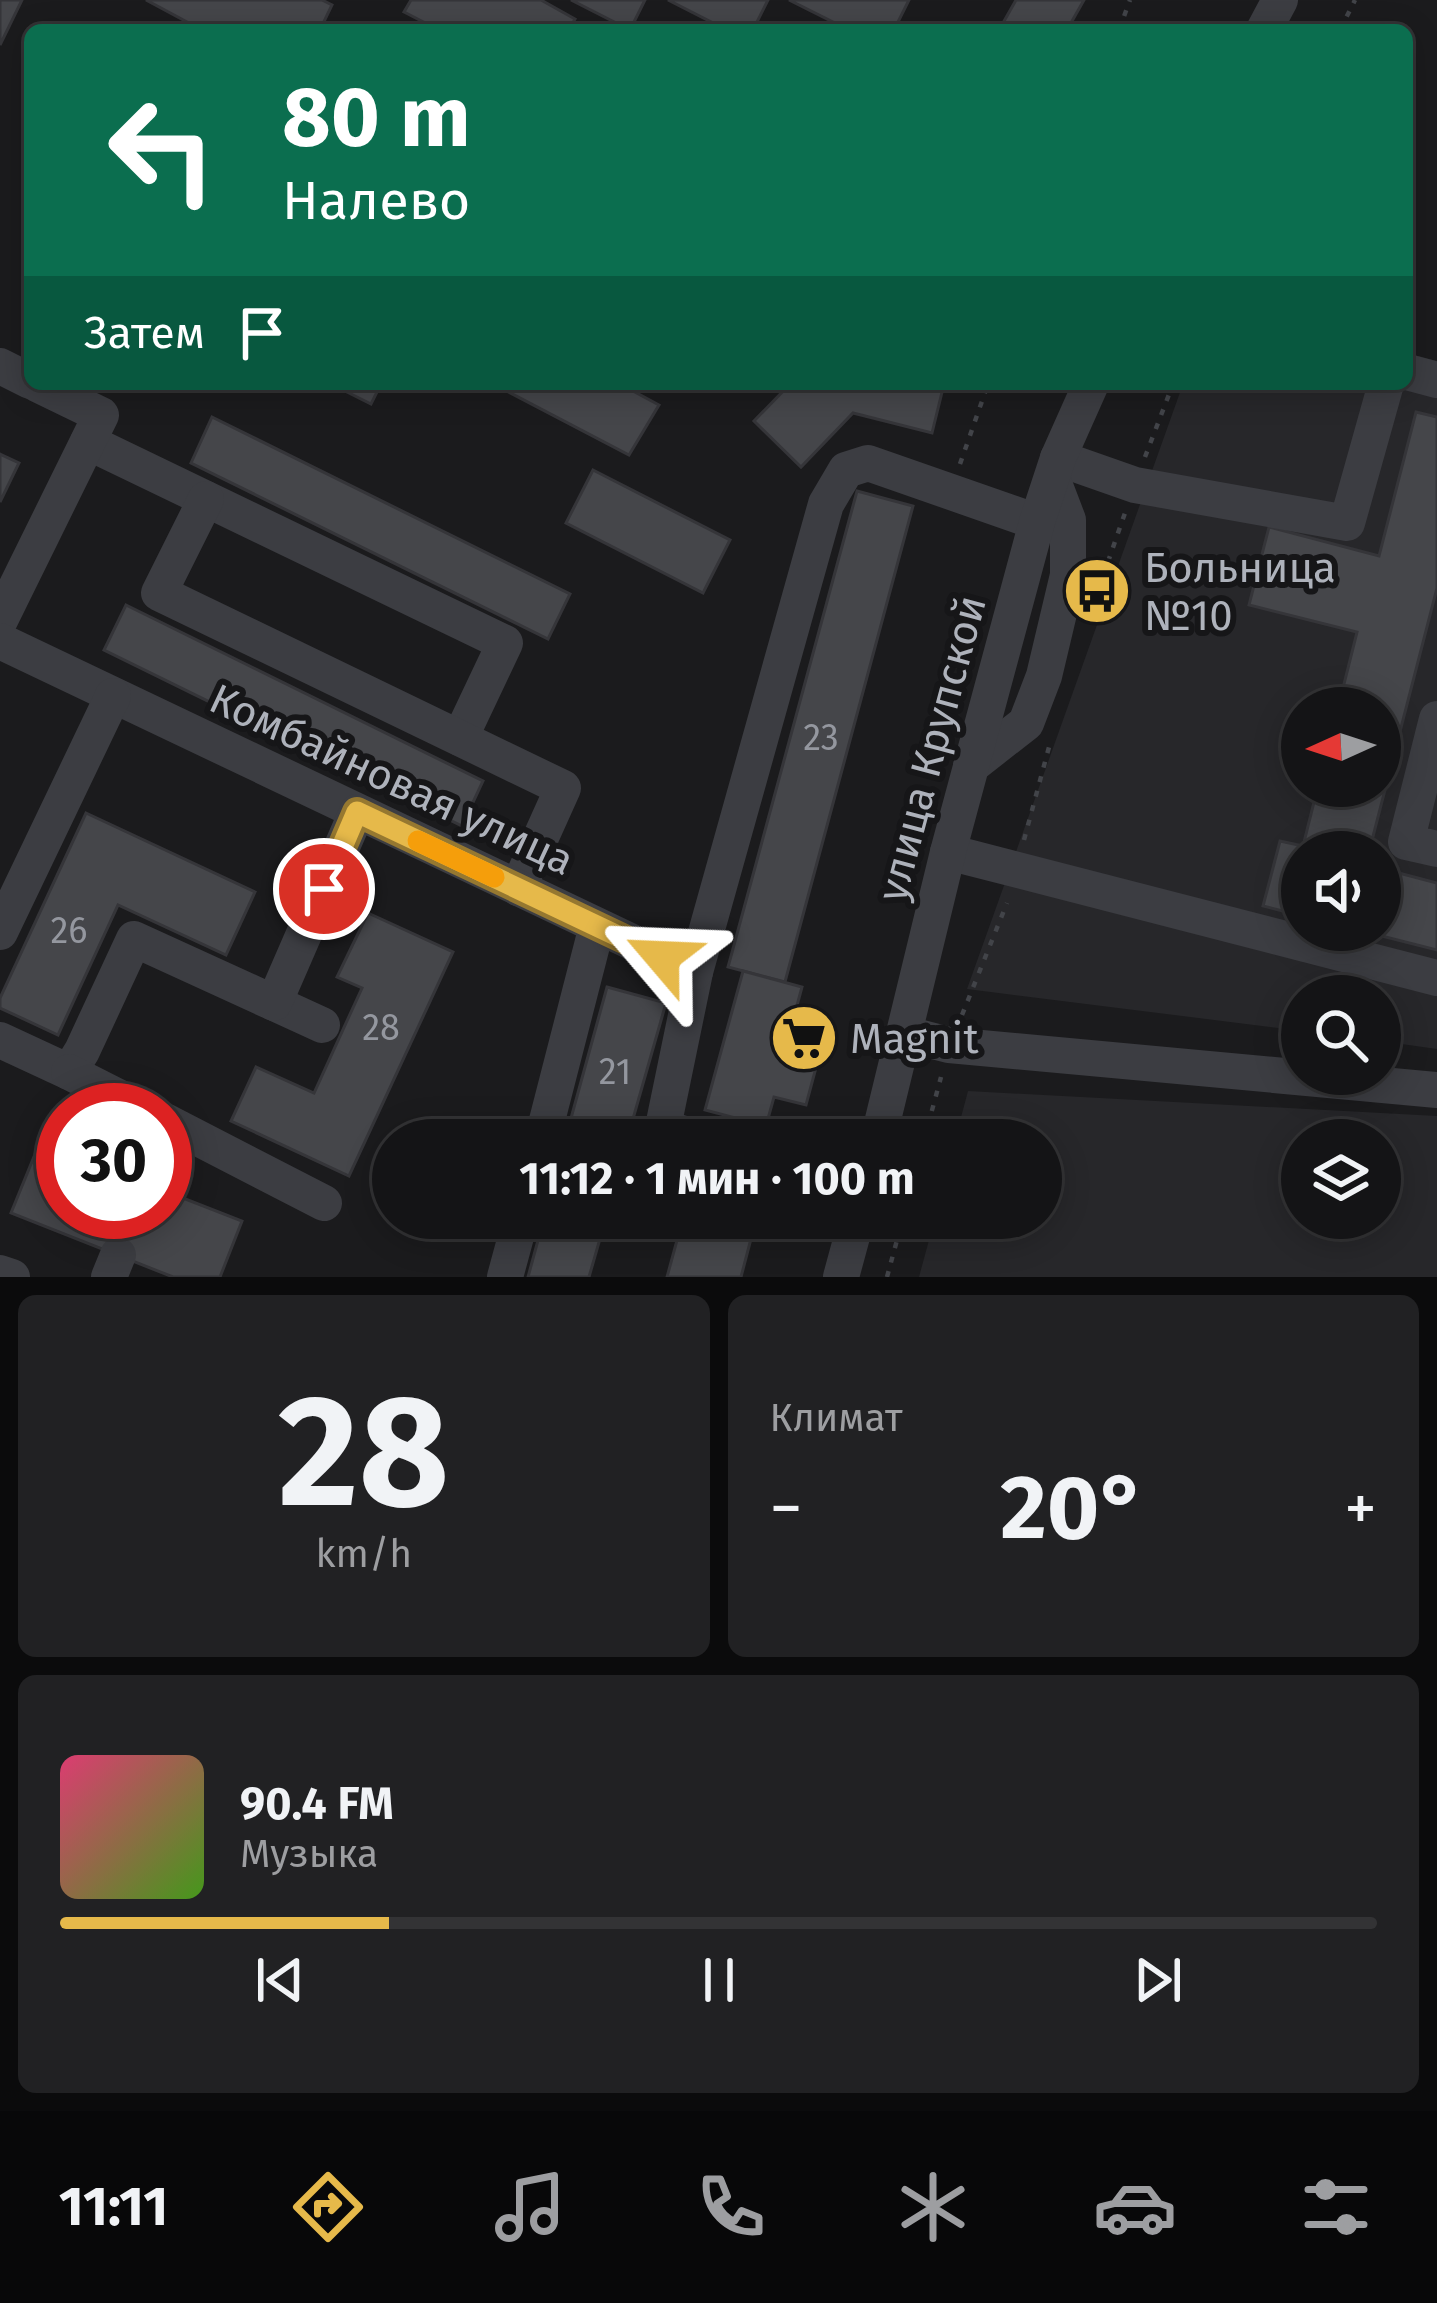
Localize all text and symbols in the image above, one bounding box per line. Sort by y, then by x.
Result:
text: 80 m [282,67,471,168]
icon: left [84,72,240,228]
text: Налево [282,169,470,233]
icon: arrive [229,300,295,366]
text: Затем [84,306,205,360]
place label: Больница №10 [1144,543,1336,641]
bus stop icon: Больница №10 [1062,556,1132,626]
street label: улица Крупской [867,590,997,907]
street label: Комбайновая улица [202,674,581,886]
north arrow [1281,687,1401,807]
map controls [1281,687,1401,1239]
house number: 23 [803,716,839,760]
button: sound [1281,831,1401,951]
pin [273,838,375,940]
icon: arrive [291,856,357,922]
position arrow [599,894,725,1020]
house number: 26 [50,909,88,953]
button: search [1281,975,1401,1095]
supermarket icon: Magnit [769,1003,839,1073]
house number: 28 [362,1006,400,1050]
place label: Magnit [850,1014,979,1064]
house number: 21 [599,1050,631,1094]
speed limit sign: 30 [36,1083,192,1239]
button: layers [1281,1119,1401,1239]
text: 11:12 · 1 мин · 100 m [519,1152,915,1206]
text: 28 [278,1359,449,1546]
text: Климат [770,1395,903,1441]
text: 20° [1000,1454,1146,1562]
text: − [770,1469,803,1548]
text: + [1344,1469,1377,1548]
text: km/h [315,1531,412,1577]
text: 90.4 FM [240,1777,394,1831]
text: Музыка [240,1831,378,1877]
icon: previous [247,1947,313,2013]
icon: pause [686,1947,752,2013]
icon: next [1125,1947,1191,2013]
icon: directions [286,2165,370,2249]
icon: music [488,2165,572,2249]
icon: phone [689,2165,773,2249]
icon: climate [891,2165,975,2249]
icon: car [1093,2165,1177,2249]
icon: filters [1294,2165,1378,2249]
text: 11:11 [59,2175,168,2239]

